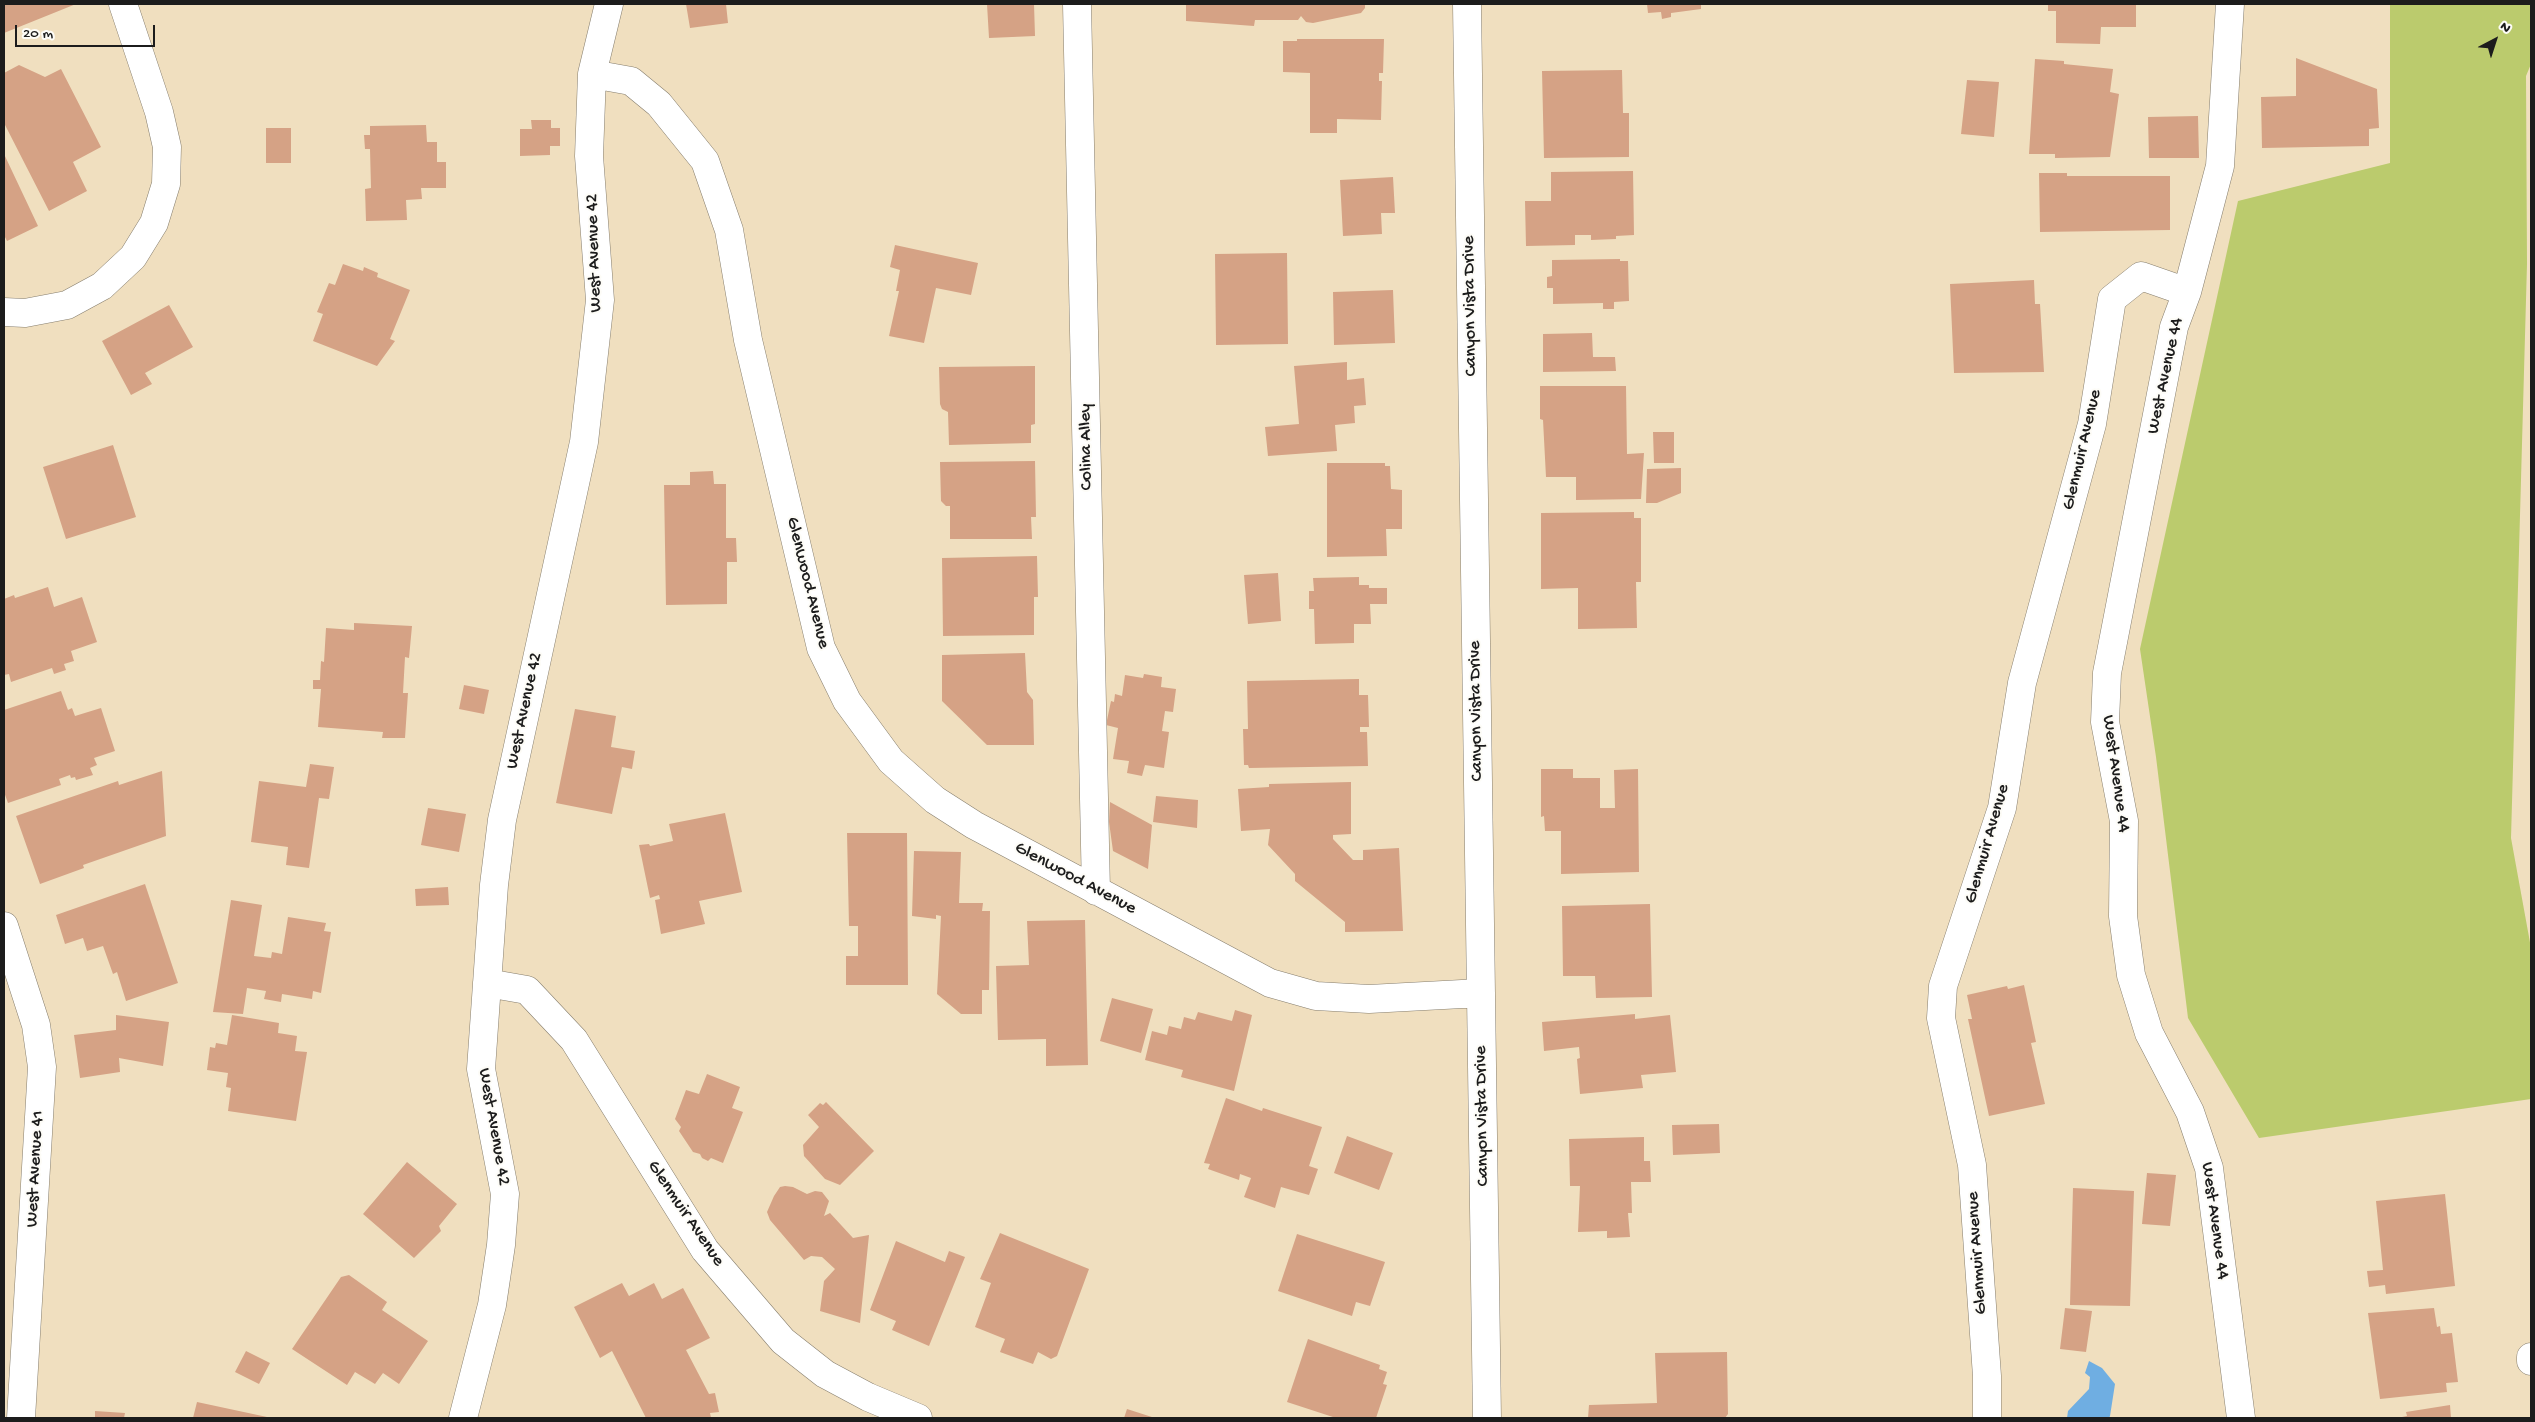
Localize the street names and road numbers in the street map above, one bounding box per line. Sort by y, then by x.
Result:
street label: West Avenue 42 [582,193,608,313]
street label: Canyon Vista Drive [1459,235,1483,377]
street label: West Avenue 44 [2143,316,2189,436]
street label: Glenmuir Avenue [2059,388,2107,512]
street label: Colina Alley [1075,404,1099,490]
street label: Glenwood Avenue [780,515,834,651]
street label: Canyon Vista Drive [1465,640,1489,782]
street label: West Avenue 42 [502,651,548,771]
street label: West Avenue 44 [2096,714,2134,834]
street label: Glenmuir Avenue [1961,782,2015,906]
street label: Glenwood Avenue [1010,838,1140,920]
street label: Canyon Vista Drive [1471,1045,1495,1187]
street label: West Avenue 42 [472,1067,514,1187]
street label: West Avenue 41 [22,1110,50,1228]
street label: Glenmuir Avenue [642,1157,728,1271]
street label: West Avenue 44 [2195,1161,2233,1281]
street label: Glenmuir Avenue [1963,1191,1993,1315]

